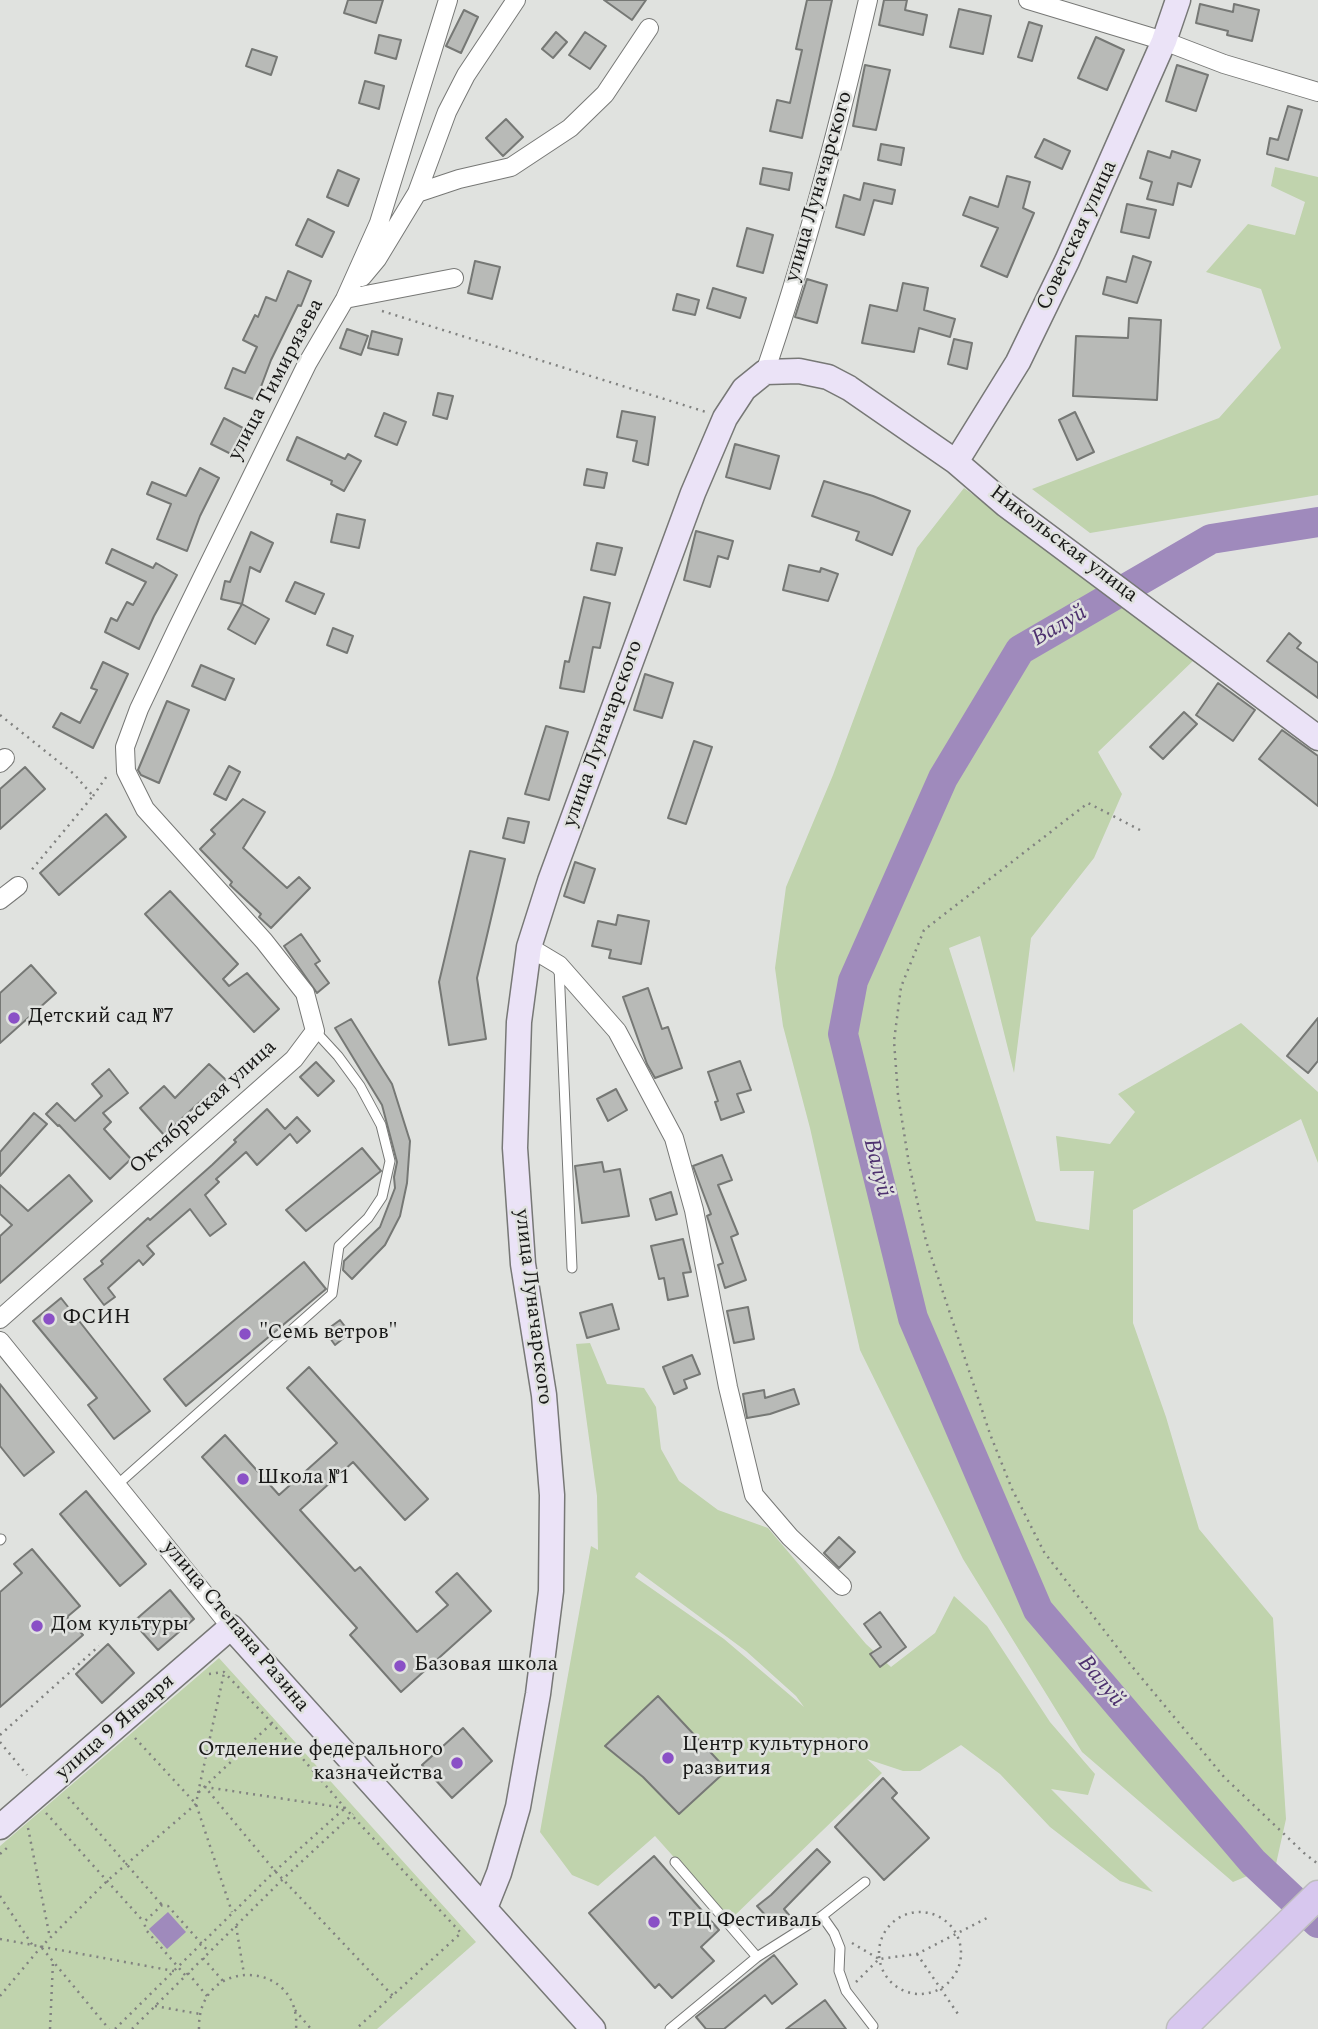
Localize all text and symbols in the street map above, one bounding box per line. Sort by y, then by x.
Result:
street label: улица Луначарского [781,89,859,285]
street label: Советская улица [1032,157,1124,315]
street label: улица Тимирязева [224,295,330,465]
street label: Никольская улица [984,481,1142,609]
water label: Валуй [1027,600,1093,654]
street label: улица Луначарского [558,637,650,831]
place label: Детский сад №7 [28,1005,174,1031]
marker: Детский сад №7 [6,1010,22,1026]
street label: Октябрьская улица [125,1035,283,1181]
water label: Валуй [855,1136,897,1200]
street label: улица Луначарского [507,1208,557,1406]
place label: ФСИН [63,1306,131,1332]
marker: ФСИН [41,1311,57,1327]
place label: "Семь ветров" [259,1321,398,1347]
marker: "Семь ветров" [237,1326,253,1342]
place label: Школа №1 [257,1466,350,1492]
marker: Школа №1 [235,1471,251,1487]
street label: улица Степана Разина [156,1536,314,1718]
place label: Дом культуры [51,1613,189,1639]
marker: Дом культуры [29,1618,45,1634]
water label: Валуй [1070,1650,1130,1714]
place label: Базовая школа [414,1653,558,1679]
marker: Базовая школа [392,1658,408,1674]
street label: улица 9 Января [51,1670,181,1786]
place label: Центр культурного развития [682,1733,869,1783]
place label: Отделение федерального казначейства [198,1738,443,1788]
marker: Центр культурного развития [660,1750,676,1766]
marker: Отделение федерального казначейства [449,1755,465,1771]
place label: ТРЦ Фестиваль [668,1909,821,1935]
marker: ТРЦ Фестиваль [646,1914,662,1930]

